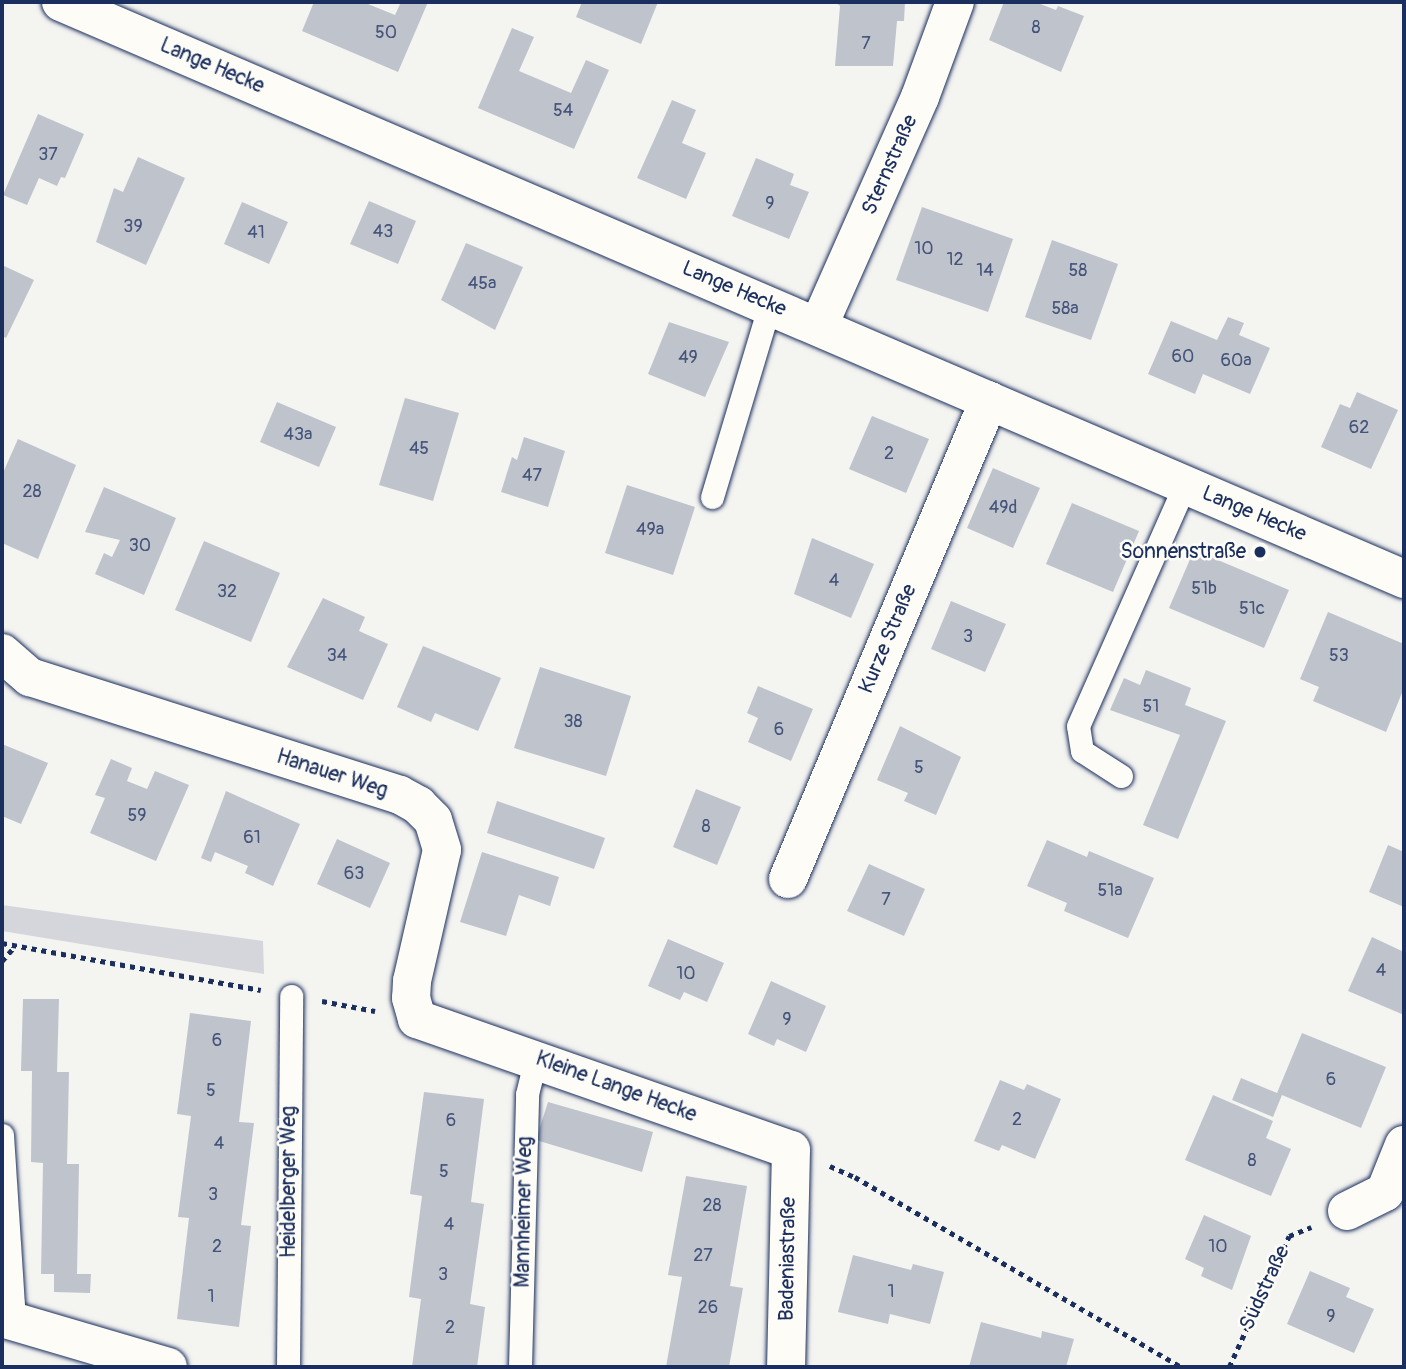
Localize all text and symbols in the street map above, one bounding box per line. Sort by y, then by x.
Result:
house number: 8 [1031,17,1041,39]
house number: 50 [375,22,397,44]
street label: Lange Hecke [156,33,268,99]
house number: 7 [861,33,871,55]
house number: 54 [553,100,573,122]
street label: Sternstraße [857,111,923,219]
house number: 37 [38,144,58,166]
house number: 9 [765,193,775,215]
house number: 39 [123,216,143,238]
house number: 43 [373,221,393,243]
house number: 41 [247,222,265,244]
house number: 10 [914,238,934,260]
house number: 12 [946,249,964,271]
street label: Lange Hecke [678,256,790,322]
house number: 14 [976,260,994,282]
house number: 58 [1069,260,1087,282]
house number: 45a [468,273,496,295]
house number: 58a [1051,298,1079,320]
house number: 60 [1172,346,1194,368]
house number: 49 [678,347,698,369]
house number: 60a [1220,350,1252,372]
house number: 62 [1349,417,1369,439]
house number: 43a [284,424,312,446]
house number: 45 [409,438,429,460]
house number: 2 [884,443,894,465]
house number: 47 [522,465,542,487]
house number: 28 [22,481,42,503]
street label: Lange Hecke [1198,481,1310,547]
house number: 49d [989,497,1017,519]
house number: 49a [636,519,664,541]
house number: 30 [129,535,151,557]
place label: Sonnenstraße [1121,539,1246,565]
marker: Sonnenstraße [1252,544,1268,560]
house number: 4 [829,570,839,592]
house number: 51b [1191,578,1217,600]
house number: 32 [217,581,237,603]
street label: Kurze Straße [854,581,922,697]
house number: 51c [1239,598,1265,620]
house number: 3 [963,626,973,648]
house number: 34 [327,645,347,667]
house number: 53 [1329,645,1349,667]
house number: 51 [1143,696,1159,718]
house number: 38 [563,711,583,733]
house number: 6 [774,719,784,741]
street label: Hanauer Weg [273,744,391,804]
house number: 5 [914,757,924,779]
house number: 59 [127,805,147,827]
house number: 8 [701,816,711,838]
house number: 61 [243,827,261,849]
house number: 63 [344,863,364,885]
house number: 51a [1097,880,1123,902]
house number: 7 [881,889,891,911]
house number: 4 [1376,960,1386,982]
house number: 10 [676,963,696,985]
house number: 9 [782,1009,792,1031]
house number: 6 [212,1030,222,1052]
street label: Kleine Lange Hecke [532,1046,700,1128]
house number: 6 [1326,1069,1336,1091]
house number: 5 [206,1080,216,1102]
street label: Heidelberger Weg [276,1106,302,1258]
house number: 2 [1012,1109,1022,1131]
house number: 6 [446,1110,456,1132]
house number: 4 [214,1133,224,1155]
street label: Mannheimer Weg [510,1136,538,1288]
house number: 8 [1247,1150,1257,1172]
house number: 5 [439,1161,449,1183]
house number: 3 [208,1184,218,1206]
house number: 28 [702,1195,722,1217]
street label: Badeniastraße [774,1197,802,1321]
house number: 4 [444,1214,454,1236]
house number: 2 [212,1236,222,1258]
house number: 10 [1208,1236,1228,1258]
street label: Südstraße [1234,1242,1296,1334]
house number: 27 [693,1245,713,1267]
house number: 3 [438,1264,448,1286]
house number: 1 [887,1281,895,1303]
house number: 1 [207,1286,215,1308]
house number: 26 [698,1297,718,1319]
house number: 9 [1326,1306,1336,1328]
house number: 2 [445,1317,455,1339]

